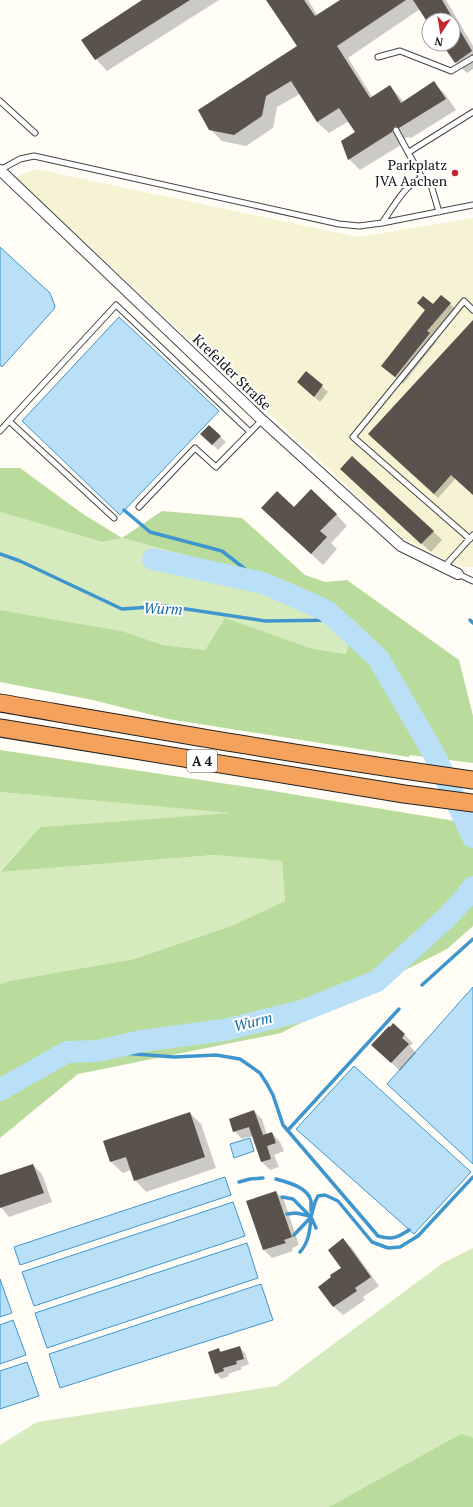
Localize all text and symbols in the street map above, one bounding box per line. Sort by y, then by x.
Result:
north arrow [421,12,461,52]
text: N [433,34,444,49]
place label: Parkplatz JVA Aachen [375,155,448,190]
marker: Parkplatz JVA Aachen [450,168,460,178]
street label: Krefelder Straße [189,329,276,414]
water label: Wurm [143,597,183,619]
road number: A 4 [187,750,217,772]
water label: Wurm [231,1007,274,1035]

